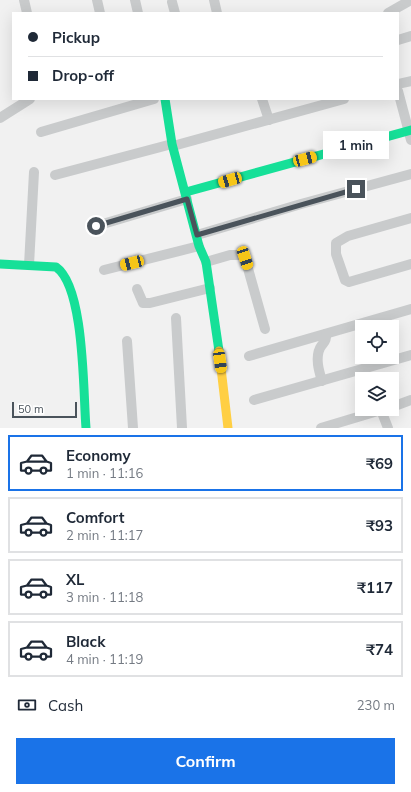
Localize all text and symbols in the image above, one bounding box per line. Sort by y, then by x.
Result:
text: Pickup [52,28,100,47]
text: Drop-off [52,66,114,85]
callout: 1 min [323,131,389,159]
text: 1 min [339,137,373,153]
car [292,150,318,168]
car [217,171,243,189]
route end [347,180,365,198]
route start [87,217,105,235]
car [236,245,254,271]
car [119,254,145,272]
map controls [355,320,399,416]
button: locate [355,320,399,364]
car [212,348,228,374]
button: layers [355,372,399,416]
scale bar [12,400,77,419]
text: 50 m [18,402,44,416]
icon: car [18,445,54,481]
text: Economy [66,446,131,465]
text: ₹69 [366,454,393,473]
text: 1 min · 11:16 [66,465,143,481]
icon: car [18,507,54,543]
text: Comfort [66,508,124,527]
text: ₹93 [366,516,393,535]
text: 2 min · 11:17 [66,527,143,543]
icon: car [18,569,54,605]
text: XL [66,570,84,589]
text: ₹117 [357,578,393,597]
text: 3 min · 11:18 [66,589,143,605]
icon: car [18,631,54,667]
text: Black [66,632,105,651]
text: ₹74 [366,640,393,659]
text: 4 min · 11:19 [66,651,143,667]
icon: cash [16,694,38,716]
text: Cash [48,696,83,715]
text: 230 m [357,697,395,713]
button: Confirm [16,738,395,784]

